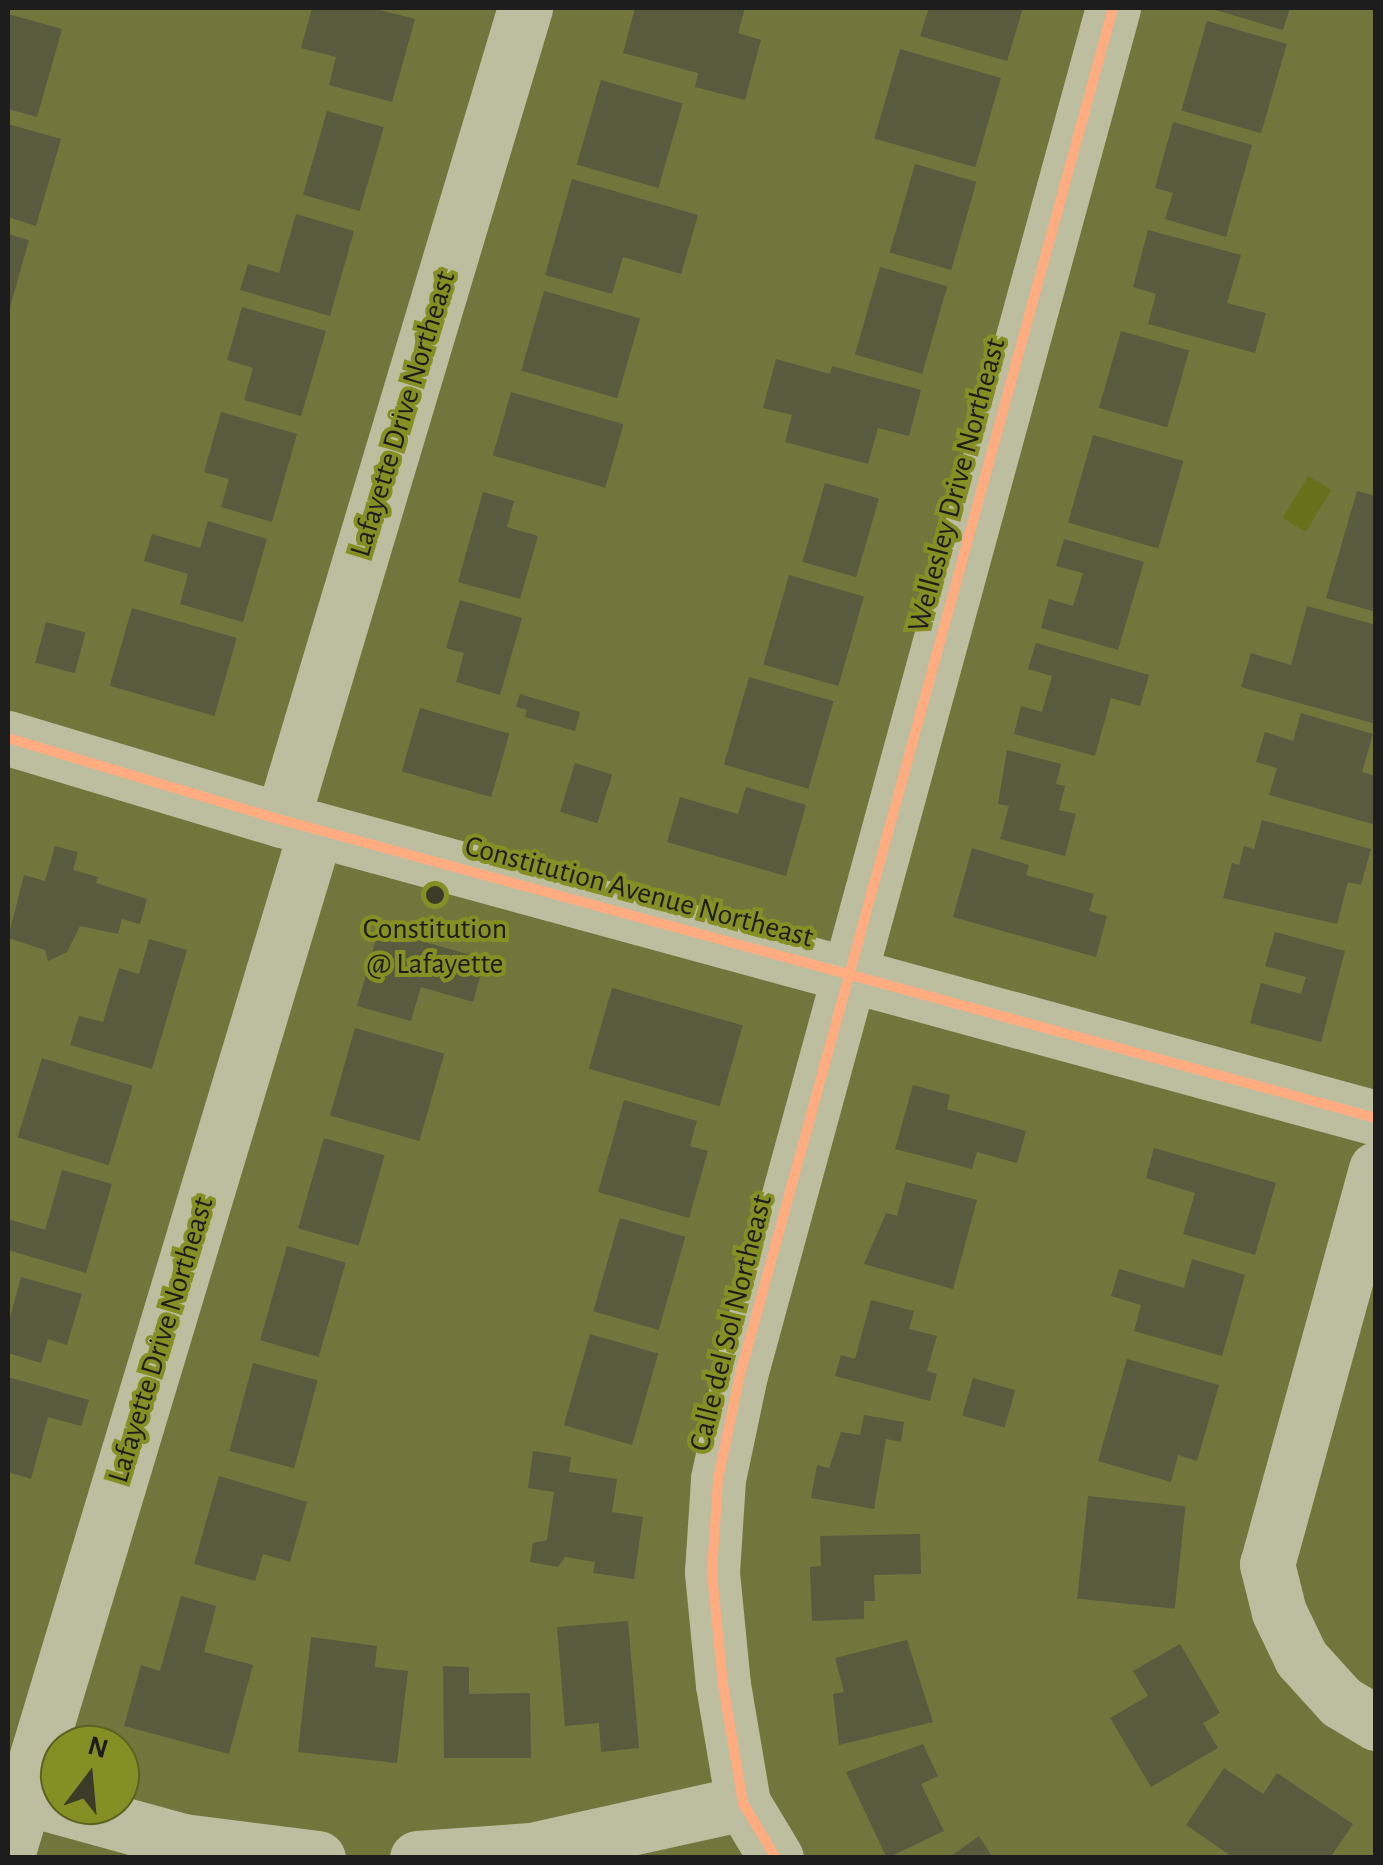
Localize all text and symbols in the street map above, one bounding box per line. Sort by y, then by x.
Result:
street label: Lafayette Drive Northeast [342,267,464,561]
street label: Wellesley Drive Northeast [900,334,1014,636]
street label: Constitution Avenue Northeast [461,828,817,956]
marker: Constitution @ Lafayette [424,884,446,906]
place label: Constitution @ Lafayette [363,911,507,982]
street label: Calle del Sol Northeast [682,1191,780,1455]
street label: Lafayette Drive Northeast [100,1193,222,1487]
north arrow [40,1725,140,1825]
text: N [85,1732,111,1764]

